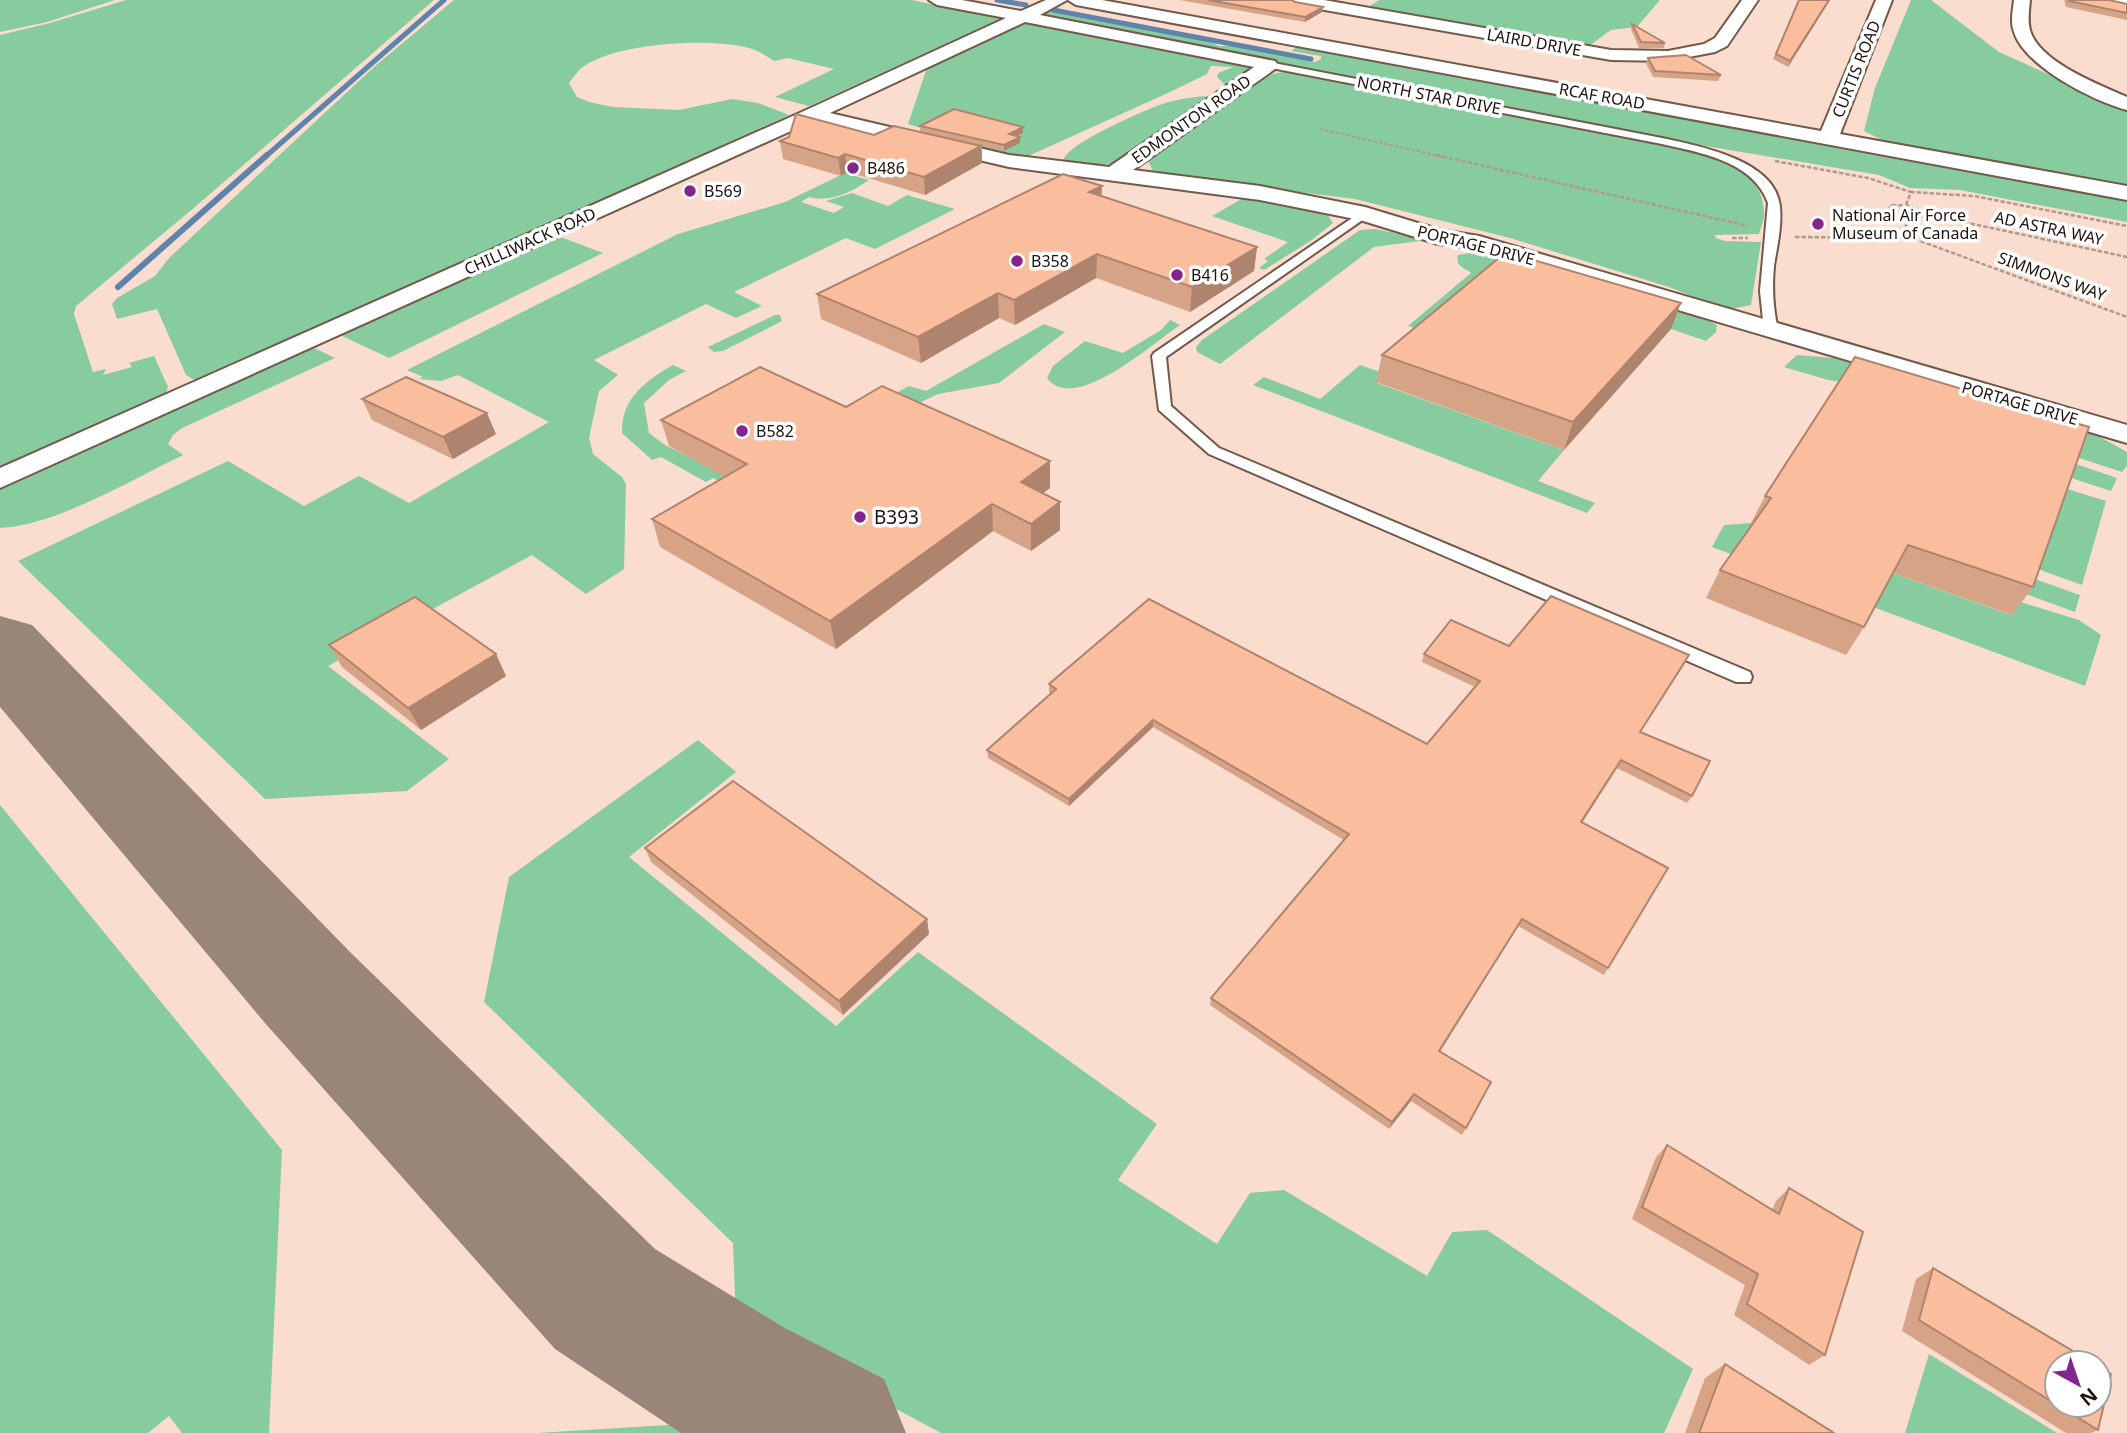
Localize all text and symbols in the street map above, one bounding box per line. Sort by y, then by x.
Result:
street label: CURTIS ROAD [1826,17,1886,121]
street label: LAIRD DRIVE [1485,23,1583,61]
street label: EDMONTON ROAD [1127,70,1255,168]
street label: NORTH STAR DRIVE [1355,70,1503,120]
street label: RCAF ROAD [1557,78,1647,114]
place label: B486 [867,157,905,179]
marker: B486 [845,160,861,176]
place label: B569 [704,180,742,202]
marker: B569 [682,183,698,199]
street label: CHILLIWACK ROAD [461,202,599,280]
place label: National Air Force Museum of Canada [1832,204,1978,244]
street label: AD ASTRA WAY [1992,206,2106,250]
marker: National Air Force Museum of Canada [1810,216,1826,232]
street label: PORTAGE DRIVE [1415,220,1537,270]
street label: SIMMONS WAY [1995,246,2110,306]
place label: B358 [1031,250,1069,272]
marker: B358 [1009,253,1025,269]
place label: B416 [1191,264,1229,286]
marker: B416 [1169,267,1185,283]
street label: PORTAGE DRIVE [1959,376,2081,430]
place label: B582 [756,420,794,442]
marker: B582 [734,423,750,439]
place label: B393 [874,504,919,530]
marker: B393 [852,509,868,525]
north arrow [2043,1349,2113,1419]
text: N [2075,1382,2103,1412]

